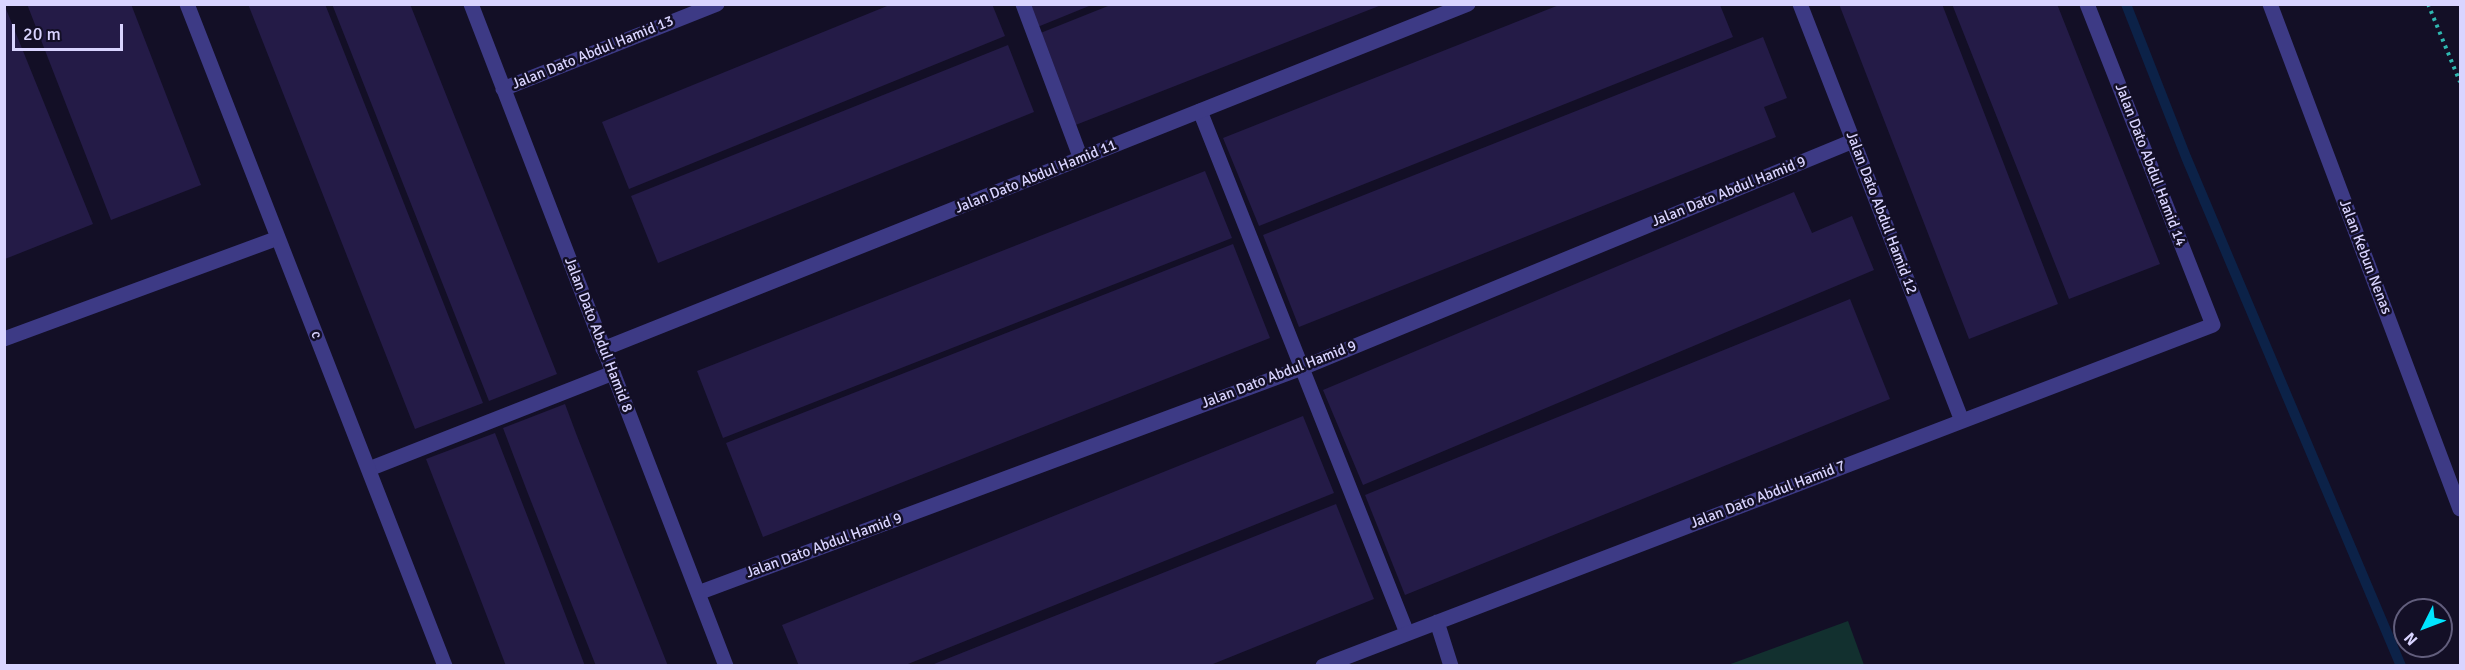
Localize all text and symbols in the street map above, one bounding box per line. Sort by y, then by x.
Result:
scale bar [15,12,126,50]
street label: Jalan Dato Abdul Hamid 13 [510,12,676,94]
text: 20 m [23,23,61,45]
street label: Jalan Dato Abdul Hamid 14 [2111,81,2189,249]
street label: Jalan Dato Abdul Hamid 12 [1842,129,1920,297]
street label: Jalan Dato Abdul Hamid 11 [953,136,1119,218]
street label: Jalan Dato Abdul Hamid 9 [1649,153,1809,231]
street label: Jalan Kebun Nenas [2335,197,2395,317]
street label: Jalan Dato Abdul Hamid 8 [560,255,636,415]
street label: c [306,328,326,342]
street label: Jalan Dato Abdul Hamid 9 [1199,337,1359,413]
street label: Jalan Dato Abdul Hamid 7 [1688,457,1848,533]
street label: Jalan Dato Abdul Hamid 9 [744,509,904,583]
north arrow [2393,598,2453,658]
text: N [2400,628,2422,650]

